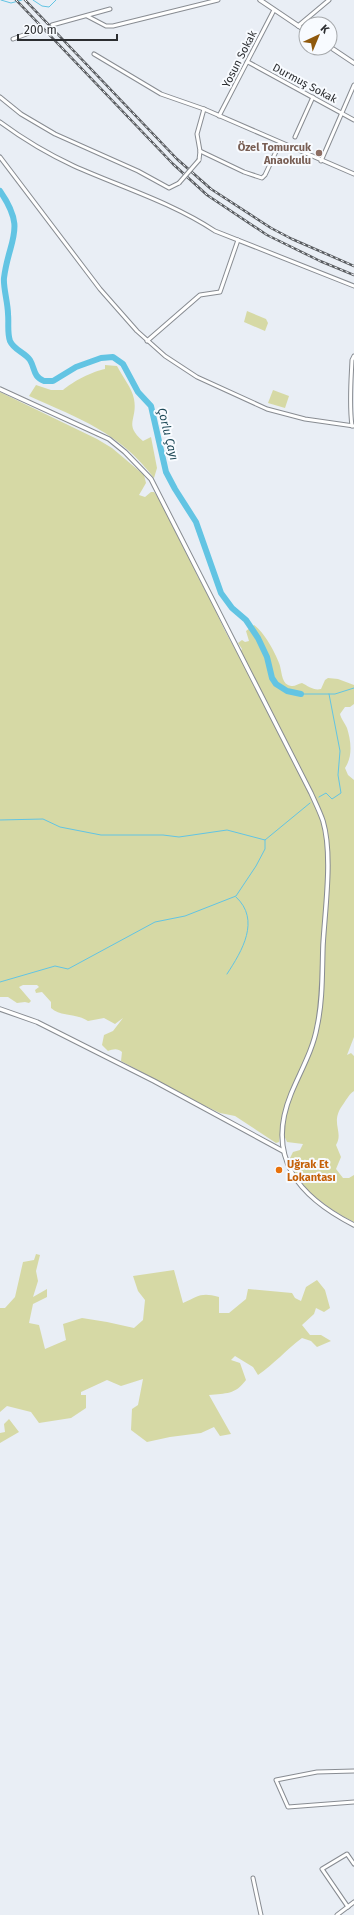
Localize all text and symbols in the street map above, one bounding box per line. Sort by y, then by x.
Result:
scale bar [18,16,117,42]
north arrow [298,16,338,56]
text: K [318,22,332,37]
text: 200 m [24,23,57,37]
street label: Yosun Sokak [220,28,260,90]
street label: Durmuş Sokak [270,61,340,106]
place label: Özel Tomurcuk Anaokulu [238,141,312,167]
marker: Özel Tomurcuk Anaokulu [314,148,324,158]
water label: Çorlu Çayı [155,406,181,462]
place label: Uğrak Et Lokantası [287,1158,336,1184]
marker: Uğrak Et Lokantası [274,1165,284,1175]

